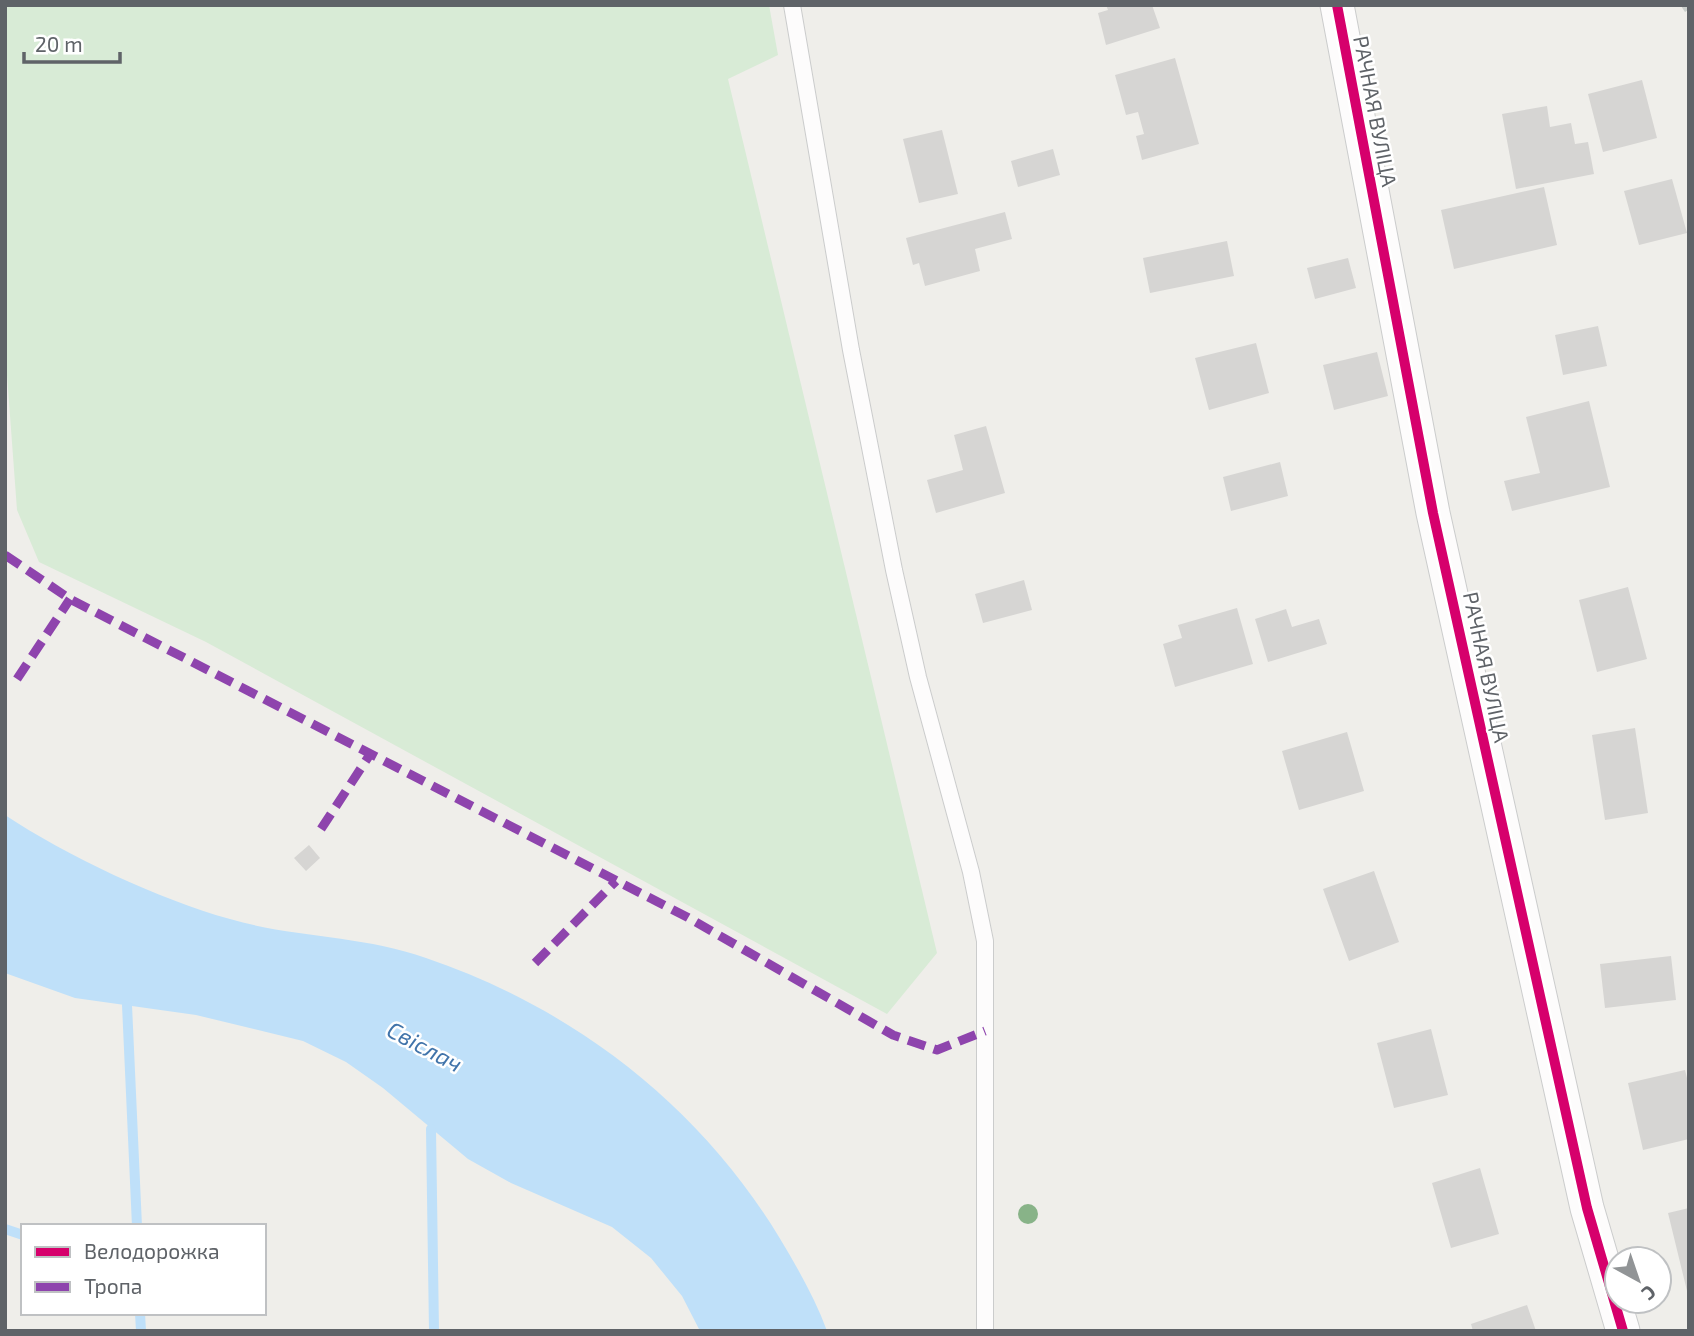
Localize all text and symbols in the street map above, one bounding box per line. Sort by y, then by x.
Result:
scale bar [24,21,121,65]
text: 20 m [35,31,83,56]
street label: РАЧНАЯ ВУЛІЦА [1349,33,1403,189]
street label: РАЧНАЯ ВУЛІЦА [1459,589,1515,745]
water label: Свіслач [383,1015,467,1077]
legend [21,1224,266,1315]
text: Велодорожка [84,1238,220,1263]
north arrow [1603,1245,1673,1315]
text: Тропа [84,1273,142,1298]
text: С [1638,1281,1661,1306]

